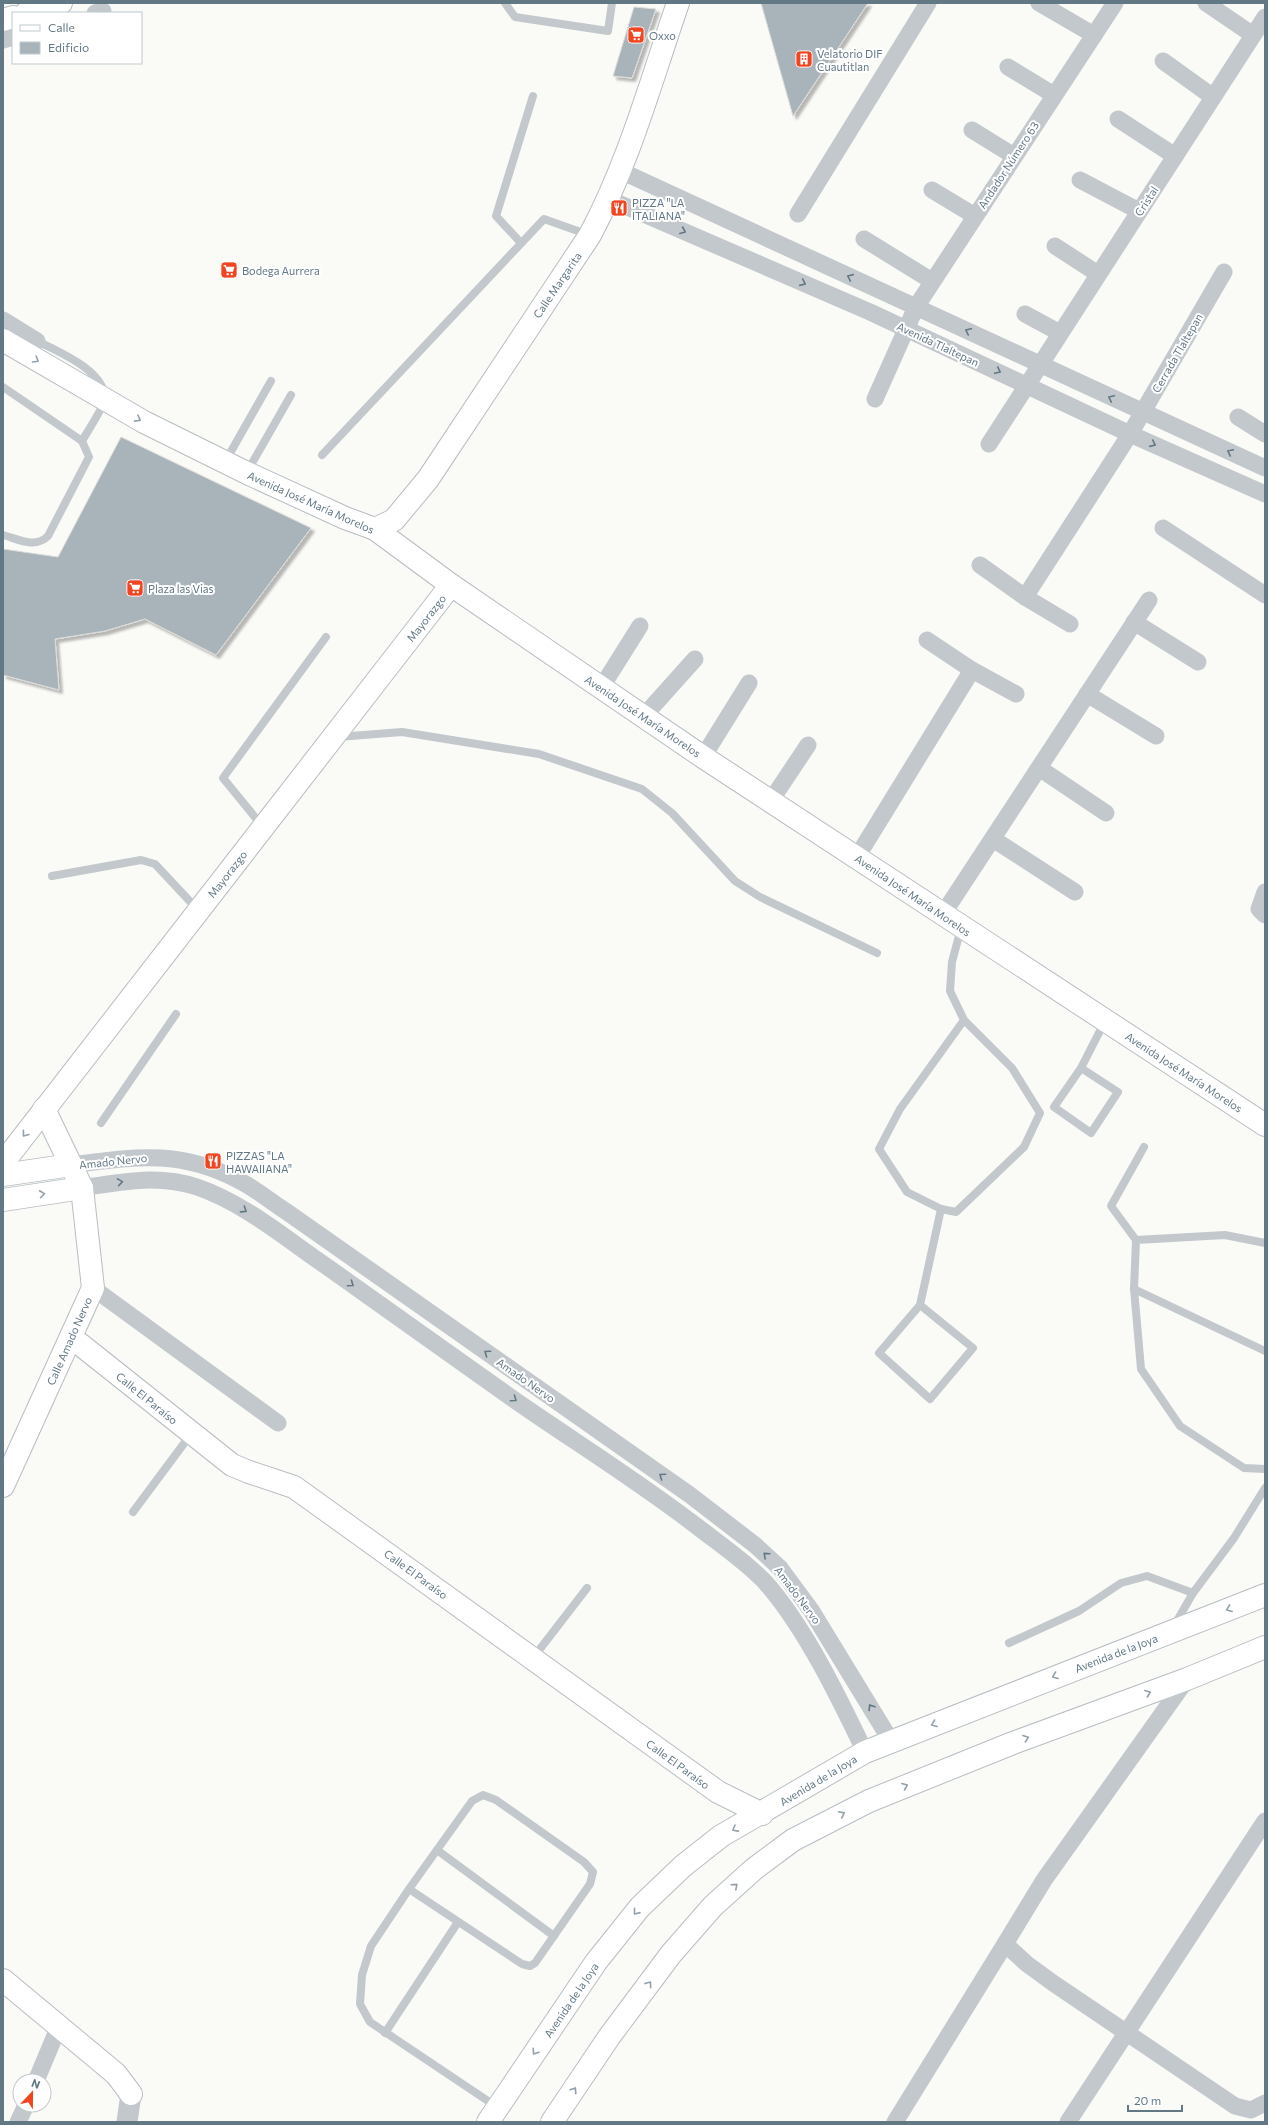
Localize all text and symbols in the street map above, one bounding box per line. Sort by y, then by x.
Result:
legend [12,12,142,64]
text: Calle [48,20,75,34]
supermarket icon: Oxxo [626,25,646,45]
place label: Oxxo [649,29,676,42]
text: Edificio [48,40,89,54]
place label: Velatorio DIF Cuautitlan [817,47,883,73]
building icon: Velatorio DIF Cuautitlan [794,49,814,69]
street label: Andador Número 63 [975,119,1041,211]
street label: Cristal [1132,184,1160,218]
place label: PIZZA "LA ITALIANA" [632,196,685,222]
restaurant icon: PIZZA "LA ITALIANA" [609,198,629,218]
one-way arrow [679,226,687,234]
street label: Calle Margarita [530,250,584,320]
supermarket icon: Bodega Aurrera [219,260,239,280]
place label: Bodega Aurrera [242,264,320,277]
one-way arrow [846,274,854,282]
one-way arrow [799,278,806,286]
street label: Cerrada Tlaltepan [1149,311,1205,395]
street label: Avenida Tlaltepan [895,319,981,369]
one-way arrow [965,328,972,336]
one-way arrow [32,356,40,363]
one-way arrow [993,366,1001,374]
one-way arrow [1108,395,1116,403]
one-way arrow [134,414,141,422]
one-way arrow [1149,439,1157,447]
one-way arrow [1226,449,1234,457]
street label: Avenida José María Morelos [245,468,376,537]
supermarket icon: Plaza las Vias [125,578,145,598]
place label: Plaza las Vias [148,582,214,595]
street label: Mayorazgo [404,592,449,644]
street label: Avenida José María Morelos [582,672,703,761]
street label: Mayorazgo [205,848,250,900]
street label: Avenida José María Morelos [852,851,973,940]
street label: Avenida José María Morelos [1122,1029,1245,1116]
one-way arrow [23,1130,30,1137]
place label: PIZZAS "LA HAWAIIANA" [226,1149,292,1175]
street label: Amado Nervo [78,1151,148,1171]
restaurant icon: PIZZAS "LA HAWAIIANA" [203,1151,223,1171]
one-way arrow [117,1178,123,1187]
one-way arrow [38,1189,45,1198]
one-way arrow [240,1205,247,1213]
one-way arrow [346,1279,353,1286]
street label: Calle Amado Nervo [44,1294,94,1387]
one-way arrow [485,1351,492,1358]
street label: Amado Nervo [494,1355,558,1405]
street label: Calle El Paraíso [114,1369,181,1427]
one-way arrow [510,1394,517,1402]
one-way arrow [660,1474,667,1481]
street label: Calle El Paraíso [382,1547,451,1602]
one-way arrow [763,1552,771,1560]
street label: Amado Nervo [772,1564,824,1627]
one-way arrow [1225,1605,1232,1613]
street label: Avenida de la Joya [1073,1631,1160,1676]
one-way arrow [1052,1672,1059,1680]
one-way arrow [1144,1690,1151,1698]
one-way arrow [869,1705,876,1712]
one-way arrow [931,1719,939,1727]
one-way arrow [1022,1735,1029,1743]
street label: Calle El Paraíso [644,1737,713,1792]
street label: Avenida de la Joya [777,1752,859,1809]
one-way arrow [901,1783,908,1791]
one-way arrow [838,1812,846,1819]
one-way arrow [732,1824,739,1832]
one-way arrow [730,1884,738,1891]
one-way arrow [634,1908,641,1915]
street label: Avenida de la Joya [541,1960,602,2041]
one-way arrow [644,1981,651,1988]
one-way arrow [532,2048,540,2055]
north arrow [12,2073,52,2113]
text: N [30,2076,42,2091]
one-way arrow [569,2087,576,2094]
scale bar [1128,2087,1182,2113]
text: 20 m [1134,2093,1161,2107]

